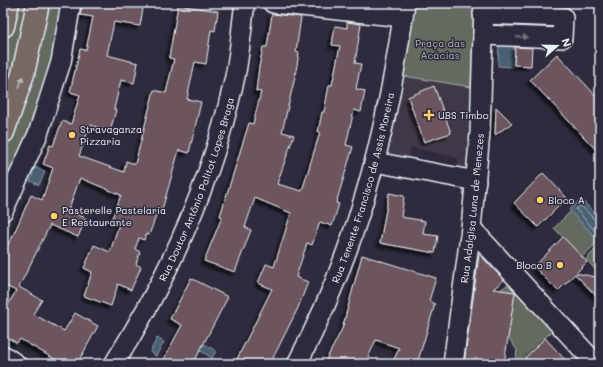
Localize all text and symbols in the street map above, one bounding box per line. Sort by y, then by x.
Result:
north arrow [537,26,577,66]
one-way arrow [516,34,529,40]
park label: Praça das Acácias [415,36,465,62]
text: N [558,36,575,49]
one-way arrow [18,76,24,88]
street label: Rua Tenente Francisco de Assis Moreira [328,91,397,285]
street label: Rua Doutor Antônio Palitot Lopes Braga [155,96,237,284]
place label: UBS Timbo [438,108,489,122]
marker: UBS Timbo [423,109,435,121]
place label: Stravaganza Pizzaria [80,122,142,148]
marker: Stravaganza Pizzaria [67,130,77,140]
street label: Rua Adalgisa Luna de Menezes [457,133,487,284]
place label: Bloco A [548,193,585,207]
marker: Bloco A [535,195,545,205]
place label: Pasterelle Pastelaria E Restaurante [62,203,166,229]
marker: Pasterelle Pastelaria E Restaurante [49,211,59,221]
place label: Bloco B [516,258,552,272]
marker: Bloco B [555,260,565,270]

